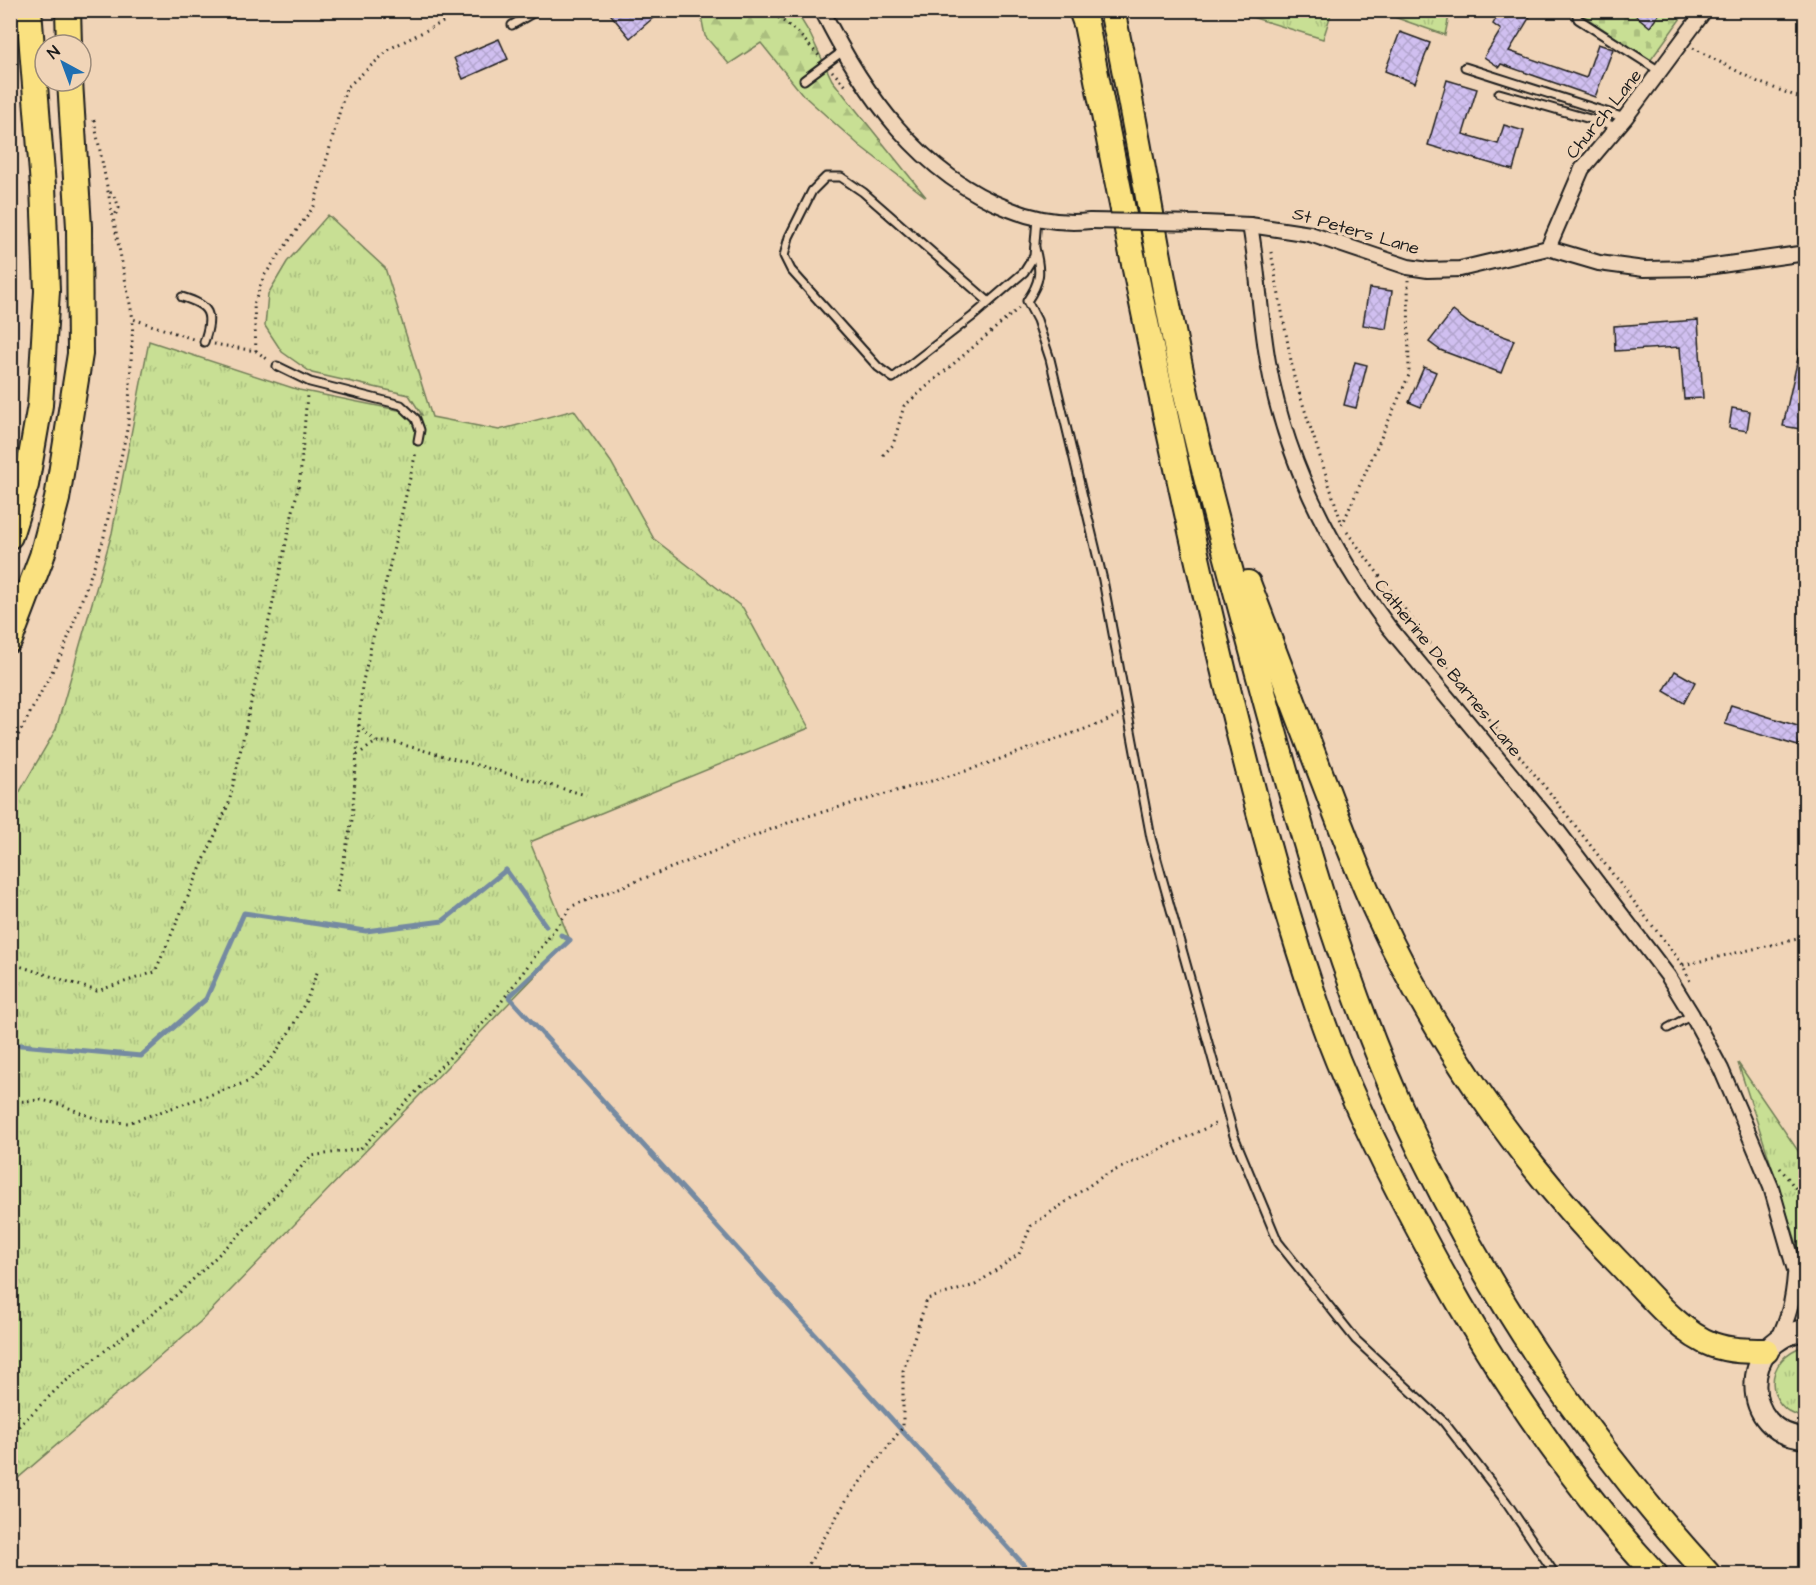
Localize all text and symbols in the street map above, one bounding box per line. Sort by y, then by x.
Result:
north arrow [33,33,93,93]
text: N [43,41,65,64]
street label: Church Lane [1560,64,1648,164]
street label: St Peters Lane [1290,201,1423,261]
street label: Catherine De Barnes Lane [1368,574,1528,762]

